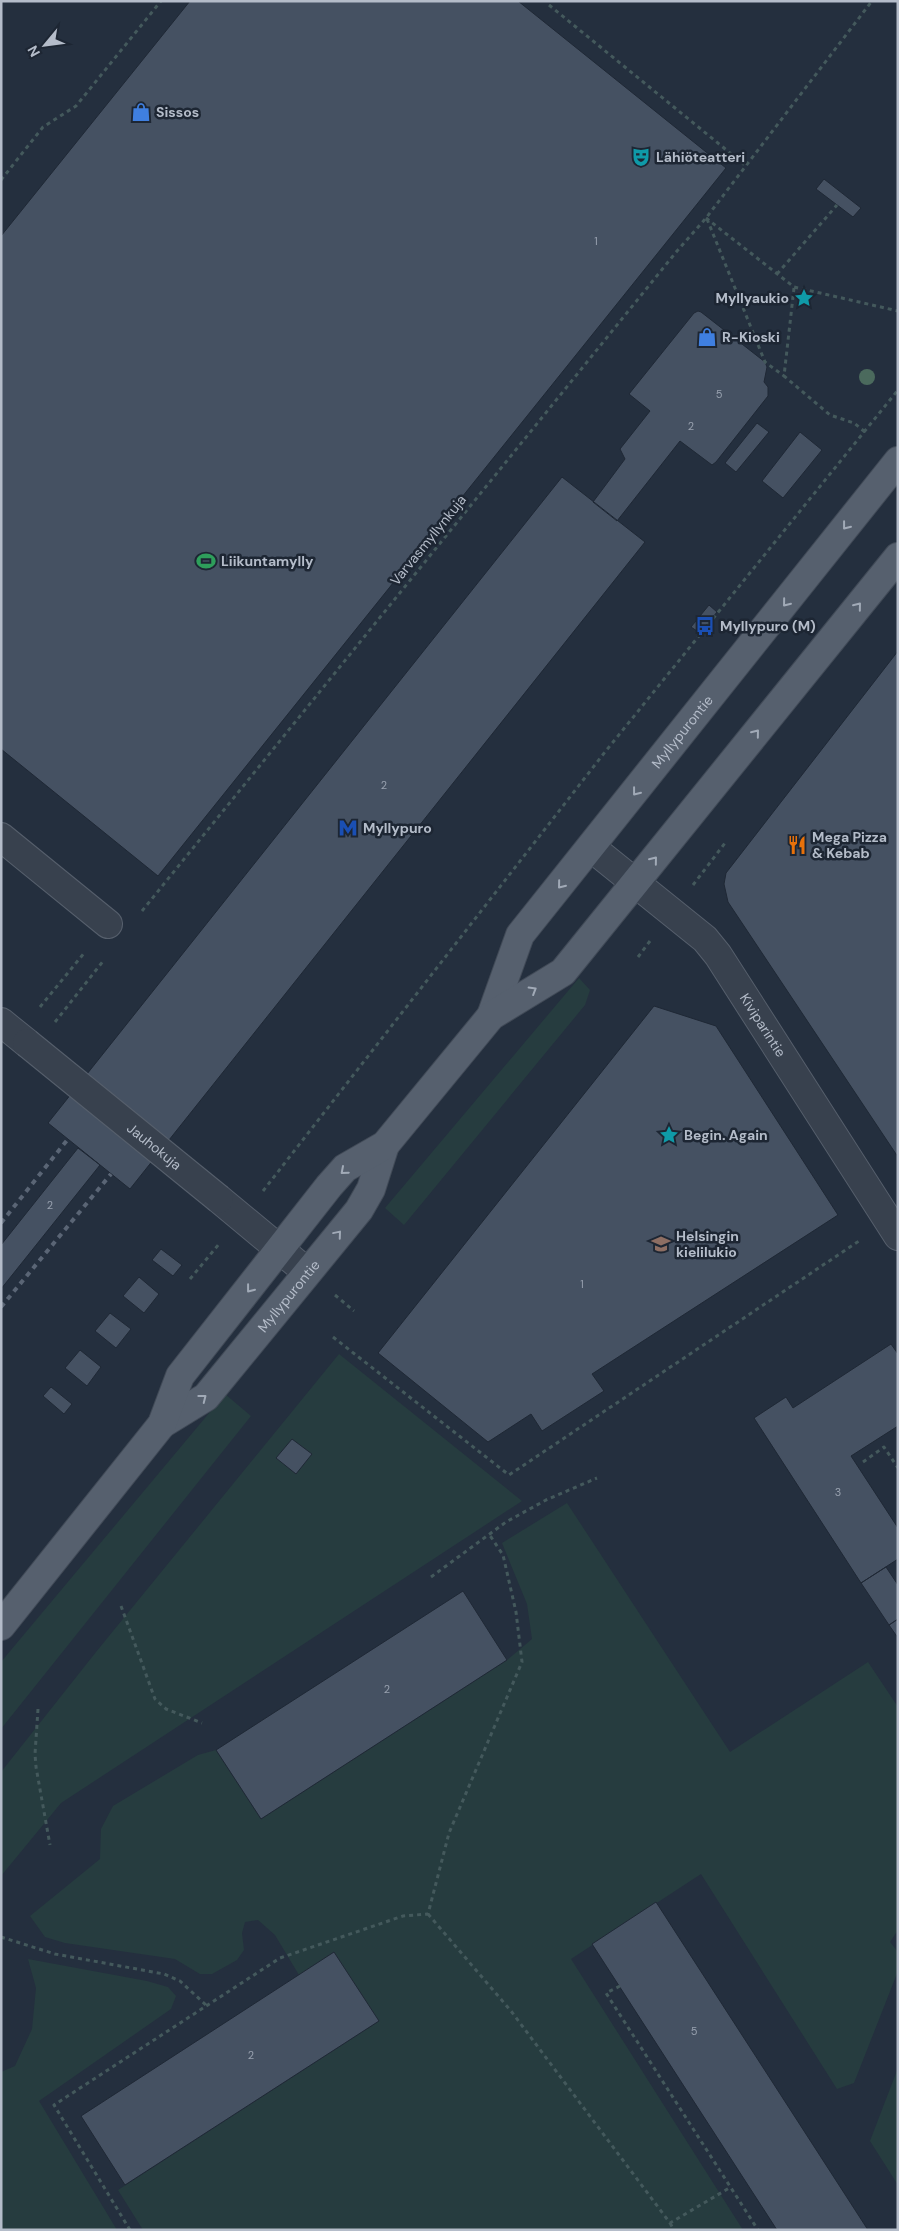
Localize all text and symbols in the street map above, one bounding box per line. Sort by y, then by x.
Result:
north arrow [20,20,70,70]
text: N [23,42,44,60]
shop icon: Sissos [130,101,152,123]
place label: Sissos [156,103,199,121]
theatre icon: Lähiöteatteri [630,146,652,168]
place label: Lähiöteatteri [656,148,745,166]
house number: 1 [594,234,598,248]
place icon: Myllyaukio [793,287,815,309]
place label: Myllyaukio [715,289,789,307]
shop icon: R-Kioski [696,326,718,348]
place label: R-Kioski [722,328,780,346]
house number: 5 [716,387,723,401]
house number: 2 [688,419,694,433]
street label: Varvasmyllynkuja [386,491,470,589]
one-way arrow [843,521,852,530]
sports icon: Liikuntamylly [195,550,217,572]
place label: Liikuntamylly [221,552,314,570]
one-way arrow [783,597,791,606]
one-way arrow [852,603,861,612]
bus stop icon: Myllypuro (M) [694,615,716,637]
place label: Myllypuro (M) [720,617,816,635]
street label: Myllypurontie [647,691,717,772]
one-way arrow [751,730,759,739]
house number: 2 [381,778,387,792]
one-way arrow [633,786,642,795]
metro station icon: Myllypuro [337,817,359,839]
place label: Myllypuro [363,819,432,837]
place label: Mega Pizza & Kebab [812,828,887,862]
restaurant icon: Mega Pizza & Kebab [786,834,808,856]
one-way arrow [649,857,657,866]
one-way arrow [558,880,567,889]
one-way arrow [527,987,536,997]
street label: Kiviparintie [736,990,790,1060]
street label: Jauhokuja [123,1119,185,1174]
place icon: Begin. Again [658,1124,680,1146]
place label: Begin. Again [684,1126,768,1144]
one-way arrow [340,1166,349,1175]
house number: 2 [47,1198,53,1212]
place label: Helsingin kielilukio [676,1227,739,1261]
one-way arrow [333,1231,342,1240]
school or university icon: Helsingin kielilukio [650,1233,672,1255]
street label: Myllypurontie [254,1256,324,1336]
house number: 1 [580,1277,584,1291]
one-way arrow [247,1283,255,1292]
one-way arrow [197,1395,206,1403]
house number: 3 [835,1485,841,1499]
house number: 2 [384,1682,390,1696]
house number: 5 [691,2024,698,2038]
house number: 2 [248,2048,254,2062]

